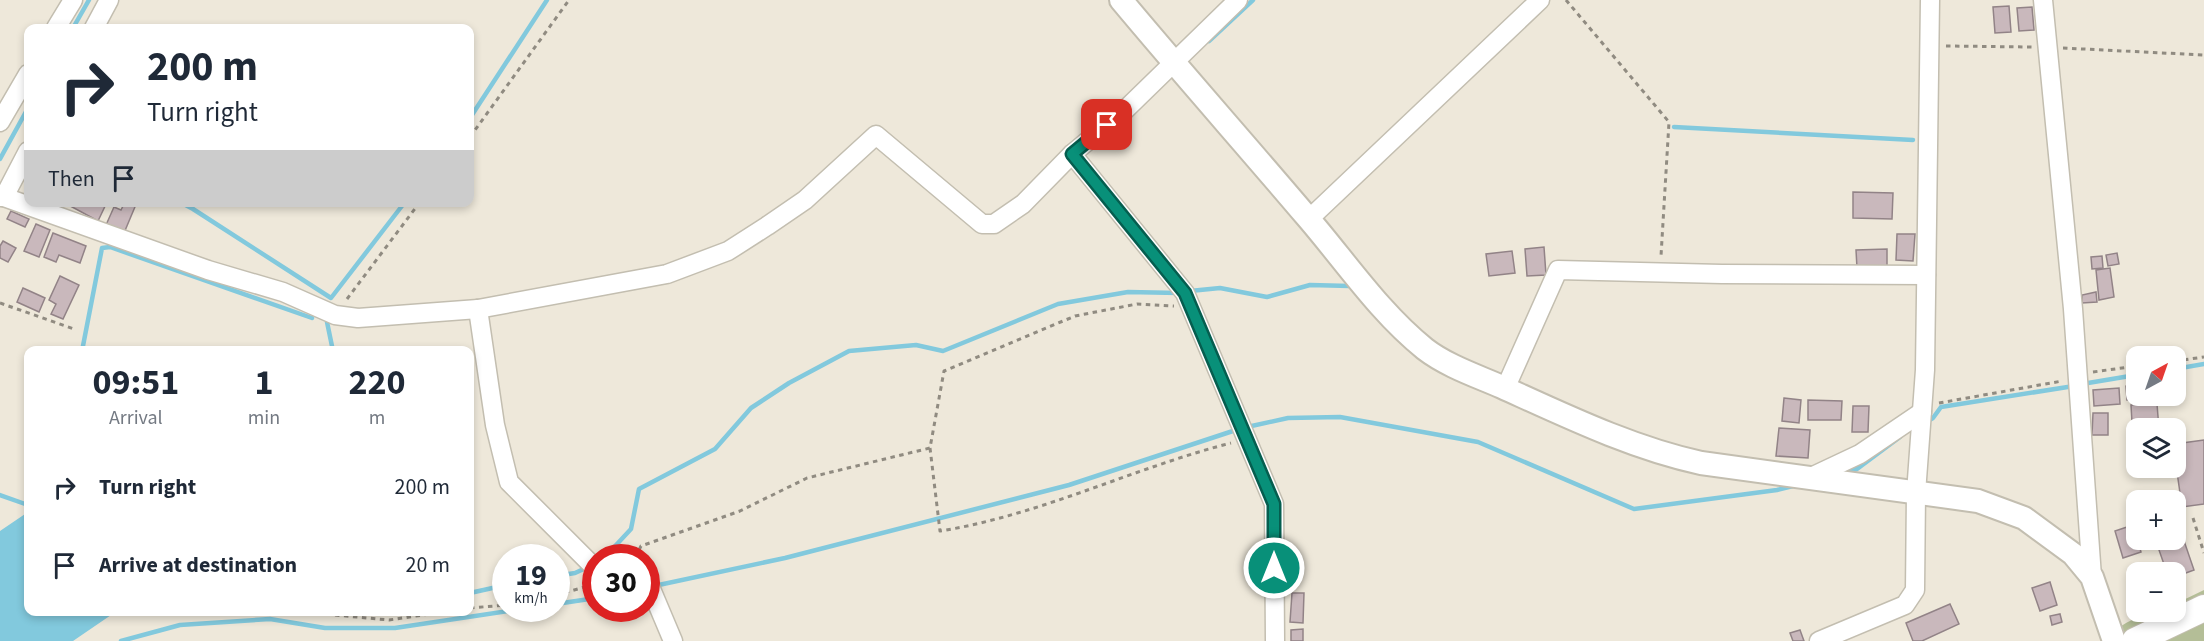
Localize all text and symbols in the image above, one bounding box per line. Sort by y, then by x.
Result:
text: 200 m [147,37,258,97]
icon: right [48,48,126,126]
text: Turn right [147,93,258,132]
pin [1081,99,1132,150]
icon: arrive [1090,108,1123,141]
icon: arrive [107,162,140,195]
text: Then [48,163,95,195]
north arrow [2126,346,2186,406]
map controls [2126,346,2186,622]
text: 09:51 [92,357,179,408]
text: 1 [254,357,273,408]
text: 220 [349,357,406,408]
text: Arrival [109,404,163,432]
text: min [248,404,280,432]
text: m [369,404,385,432]
button: layers [2126,418,2186,478]
icon: right [48,471,81,504]
text: Turn right [99,471,196,503]
text: 200 m [395,471,450,503]
button: + [2126,490,2186,550]
position arrow [1242,536,1306,600]
speed limit sign: 30 [582,544,660,622]
icon: arrive [48,549,81,582]
text: Arrive at destination [99,549,297,581]
text: 20 m [405,549,450,581]
text: 19 [515,554,547,597]
button: − [2126,562,2186,622]
text: km/h [514,588,548,609]

